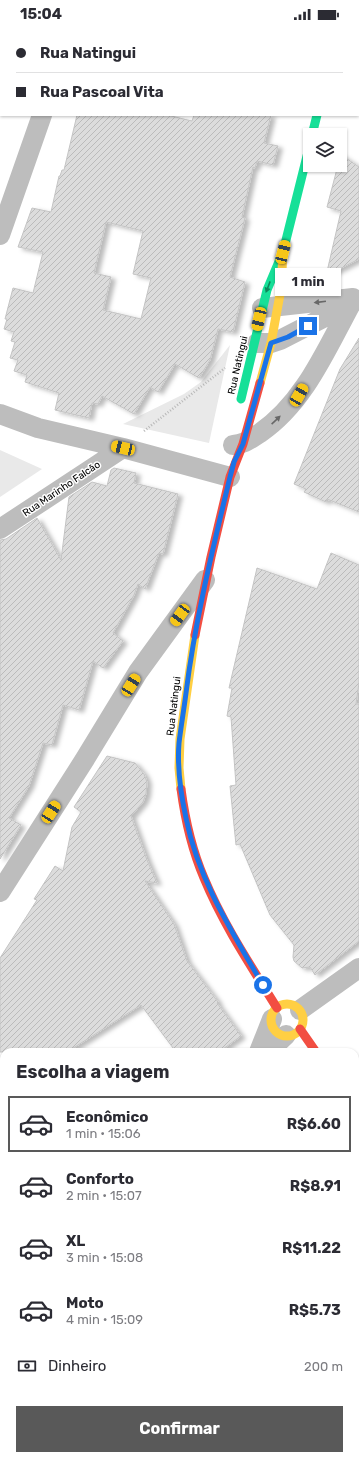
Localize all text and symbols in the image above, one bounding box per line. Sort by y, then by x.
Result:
text: 15:04 [20,5,62,23]
text: Rua Natingui [40,44,136,62]
text: Rua Pascoal Vita [40,83,164,101]
map controls [303,128,347,172]
button: layers [303,128,347,172]
car [274,239,292,265]
callout: 1 min [275,268,341,296]
text: 1 min [291,274,325,289]
one-way arrow [264,282,270,294]
one-way arrow [314,299,326,305]
car [250,306,268,332]
route end [299,317,317,335]
street label: Rua Natingui [225,335,251,396]
car [288,382,310,408]
one-way arrow [271,416,281,425]
car [110,439,136,457]
street label: Rua Marinho Falcão [21,458,103,519]
car [168,602,192,628]
car [120,672,142,698]
street label: Rua Natingui [164,676,184,737]
car [39,799,63,825]
route start [254,976,272,994]
text: Escolha a viagem [16,1061,169,1083]
icon: car [18,1106,54,1142]
text: Econômico [66,1108,148,1126]
text: R$6.60 [287,1115,341,1133]
text: 1 min · 15:06 [66,1126,141,1141]
icon: car [18,1168,54,1204]
text: Conforto [66,1170,134,1188]
text: R$8.91 [290,1177,341,1195]
text: 2 min · 15:07 [66,1188,142,1203]
icon: car [18,1230,54,1266]
text: XL [66,1232,85,1250]
text: R$11.22 [282,1239,341,1257]
text: 3 min · 15:08 [66,1250,143,1265]
icon: car [18,1292,54,1328]
text: Moto [66,1294,104,1312]
text: R$5.73 [289,1301,341,1319]
text: 4 min · 15:09 [66,1312,143,1327]
icon: cash [16,1355,38,1377]
text: Dinheiro [48,1357,106,1375]
text: 200 m [304,1359,343,1374]
button: Confirmar [16,1406,343,1452]

